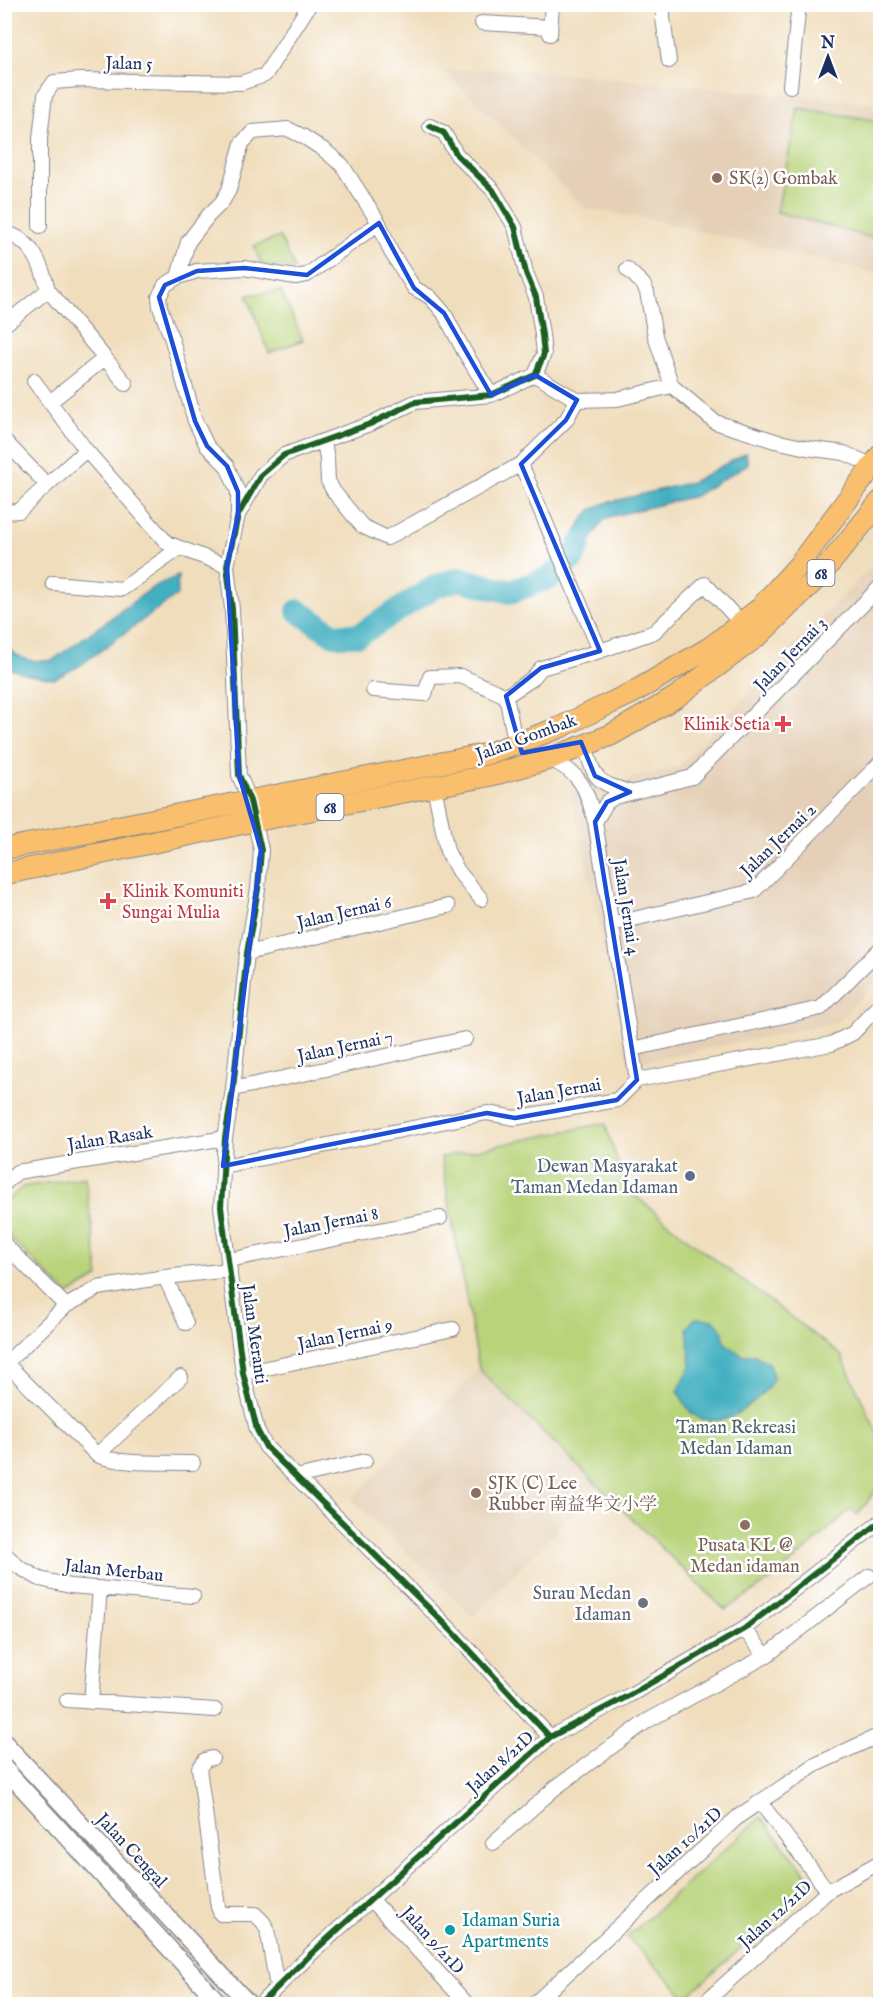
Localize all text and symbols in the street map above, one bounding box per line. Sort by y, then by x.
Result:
north arrow [798,27,858,87]
text: N [820,34,835,54]
street label: Jalan 5 [103,53,153,76]
place label: SK(2) Gombak [729,168,838,191]
marker: SK(2) Gombak [710,171,724,185]
road number: 68 [808,560,834,586]
street label: Jalan Jernai 3 [748,613,833,699]
street label: Jalan Gombak [471,709,580,768]
place label: Klinik Setia [683,714,770,737]
marker: Klinik Setia [774,715,792,733]
road number: 68 [316,794,344,820]
street label: Jalan Jernai 2 [735,799,822,885]
street label: Jalan Jernai 4 [606,855,645,957]
place label: Klinik Komuniti Sungai Mulia [122,881,244,925]
street label: Jalan Jernai 6 [293,891,394,936]
marker: Klinik Komuniti Sungai Mulia [99,892,117,910]
street label: Jalan Jernai 7 [293,1026,395,1069]
street label: Jalan Jernai [514,1074,603,1112]
street label: Jalan Rasak [64,1121,155,1158]
place label: Dewan Masyarakat Taman Medan Idaman [511,1156,678,1200]
marker: Dewan Masyarakat Taman Medan Idaman [683,1169,697,1183]
street label: Jalan Jernai 8 [280,1203,381,1244]
street label: Jalan Meranti [235,1281,272,1386]
street label: Jalan Jernai 9 [294,1314,395,1357]
park label: Taman Rekreasi Medan Idaman [676,1417,796,1461]
place label: SJK (C) Lee Rubber 南益华文小学 [488,1473,657,1517]
marker: SJK (C) Lee Rubber 南益华文小学 [469,1486,483,1500]
marker: Pusata KL @ Medan idaman [738,1518,752,1532]
place label: Pusata KL @ Medan idaman [690,1535,800,1579]
street label: Jalan Merbau [61,1555,164,1588]
place label: Surau Medan Idaman [533,1583,631,1627]
marker: Surau Medan Idaman [636,1596,650,1610]
street label: Jalan 8/21D [461,1727,540,1801]
street label: Jalan 10/21D [643,1803,728,1883]
street label: Jalan Cengal [89,1807,171,1893]
street label: Jalan 12/21D [733,1876,818,1956]
street label: Jalan 9/21D [394,1901,469,1980]
place label: Idaman Suria Apartments [461,1910,560,1954]
marker: Idaman Suria Apartments [443,1923,457,1937]

